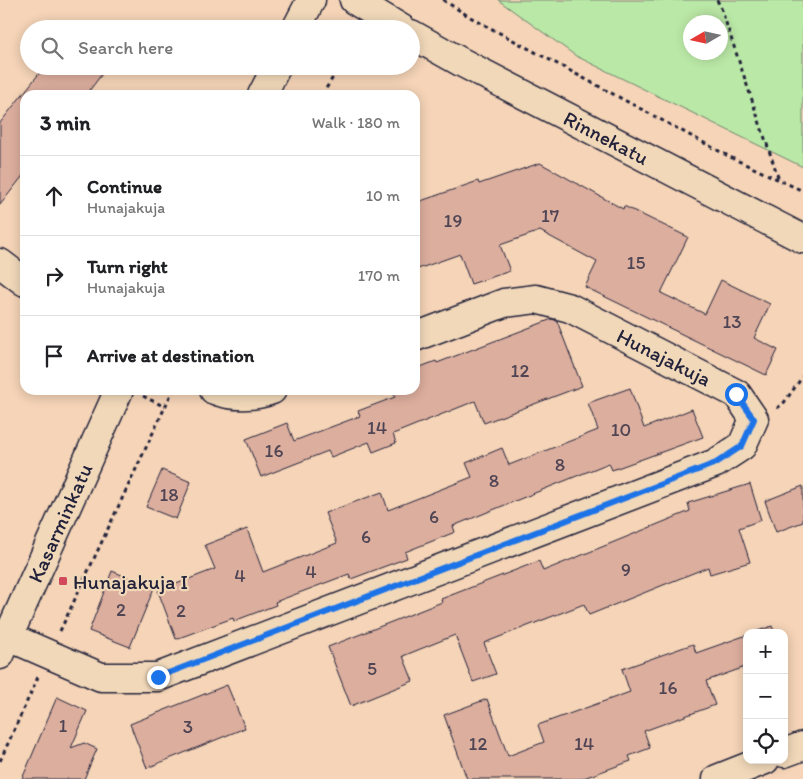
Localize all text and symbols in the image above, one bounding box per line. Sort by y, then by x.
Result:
north arrow [683,15,728,60]
search box [20,20,420,75]
icon: search [38,34,66,62]
text: Search here [78,36,173,59]
street label: Rinnekatu [560,105,654,170]
text: 3 min [40,110,90,135]
text: Walk · 180 m [312,113,400,132]
text: Continue [87,175,162,198]
icon: ahead [40,182,68,210]
text: 10 m [366,186,400,205]
text: Hunajakuja [87,198,165,217]
house number: 17 [541,204,559,227]
house number: 19 [444,209,462,232]
house number: 15 [627,251,645,274]
text: Turn right [87,255,168,278]
icon: right [40,262,68,290]
text: 170 m [358,266,400,285]
text: Hunajakuja [87,278,165,297]
house number: 13 [722,310,742,333]
street label: Hunajakuja [613,323,715,391]
icon: arrive [40,342,68,370]
text: Arrive at destination [87,344,254,367]
house number: 12 [511,359,529,382]
route start [725,383,748,406]
house number: 14 [367,416,387,439]
house number: 10 [611,418,631,441]
house number: 16 [265,439,283,462]
house number: 8 [555,453,565,476]
street label: Kasarminkatu [22,459,97,586]
house number: 8 [489,469,499,492]
house number: 18 [159,483,179,506]
house number: 6 [429,505,439,528]
house number: 6 [361,525,371,548]
house number: 9 [621,558,631,581]
house number: 4 [305,560,317,583]
house number: 4 [234,564,246,587]
place label: Hunajakuja I [73,569,188,594]
marker: Hunajakuja I [57,575,69,587]
house number: 2 [116,598,126,621]
house number: 2 [176,599,186,622]
map controls [743,629,788,764]
button: + [743,629,788,674]
house number: 5 [367,657,377,680]
route end [147,666,170,689]
button: − [743,674,788,719]
house number: 16 [659,676,677,699]
house number: 1 [59,714,68,737]
house number: 3 [183,715,193,738]
button: locate [743,719,788,764]
house number: 12 [469,732,487,755]
house number: 14 [574,732,594,755]

